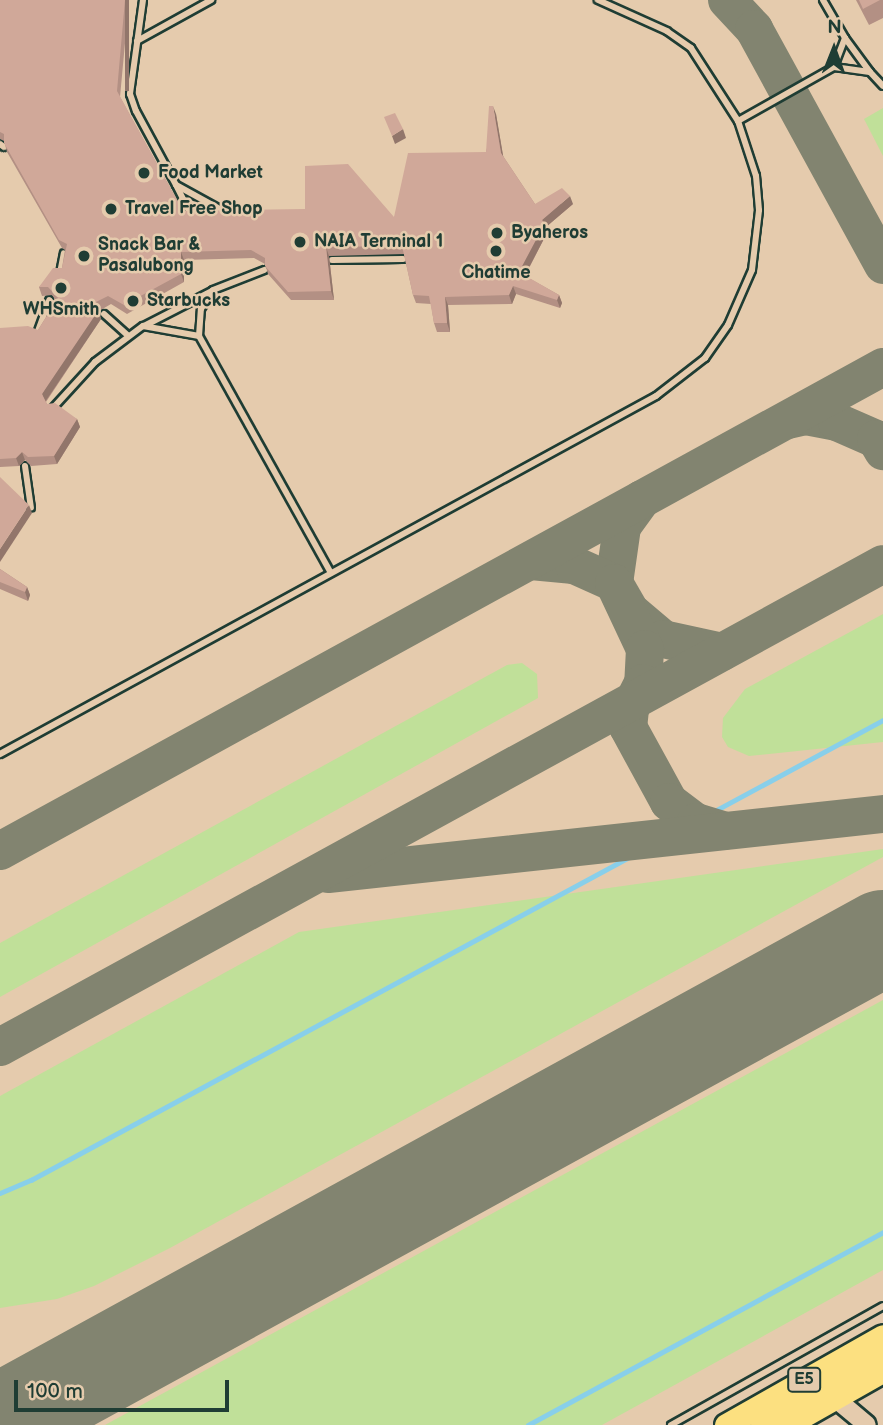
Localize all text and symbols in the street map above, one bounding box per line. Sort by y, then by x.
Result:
north arrow [799,14,869,84]
text: N [827,16,842,39]
place label: Food Market [158,162,263,184]
marker: Food Market [136,165,152,181]
place label: Travel Free Shop [125,198,263,220]
marker: Travel Free Shop [103,201,119,217]
place label: Byaheros [511,222,588,244]
marker: Byaheros [489,225,505,241]
place label: NAIA Terminal 1 [314,231,443,253]
marker: NAIA Terminal 1 [292,234,308,250]
place label: Snack Bar & Pasalubong [98,235,200,278]
marker: Chatime [488,243,504,259]
marker: Snack Bar & Pasalubong [76,248,92,264]
place label: Chatime [461,262,531,284]
marker: WHSmith [53,280,69,296]
place label: Starbucks [147,290,230,312]
marker: Starbucks [125,293,141,309]
place label: WHSmith [23,299,99,321]
scale bar [18,1366,233,1410]
road number: E5 [786,1368,822,1392]
text: 100 m [27,1379,83,1404]

